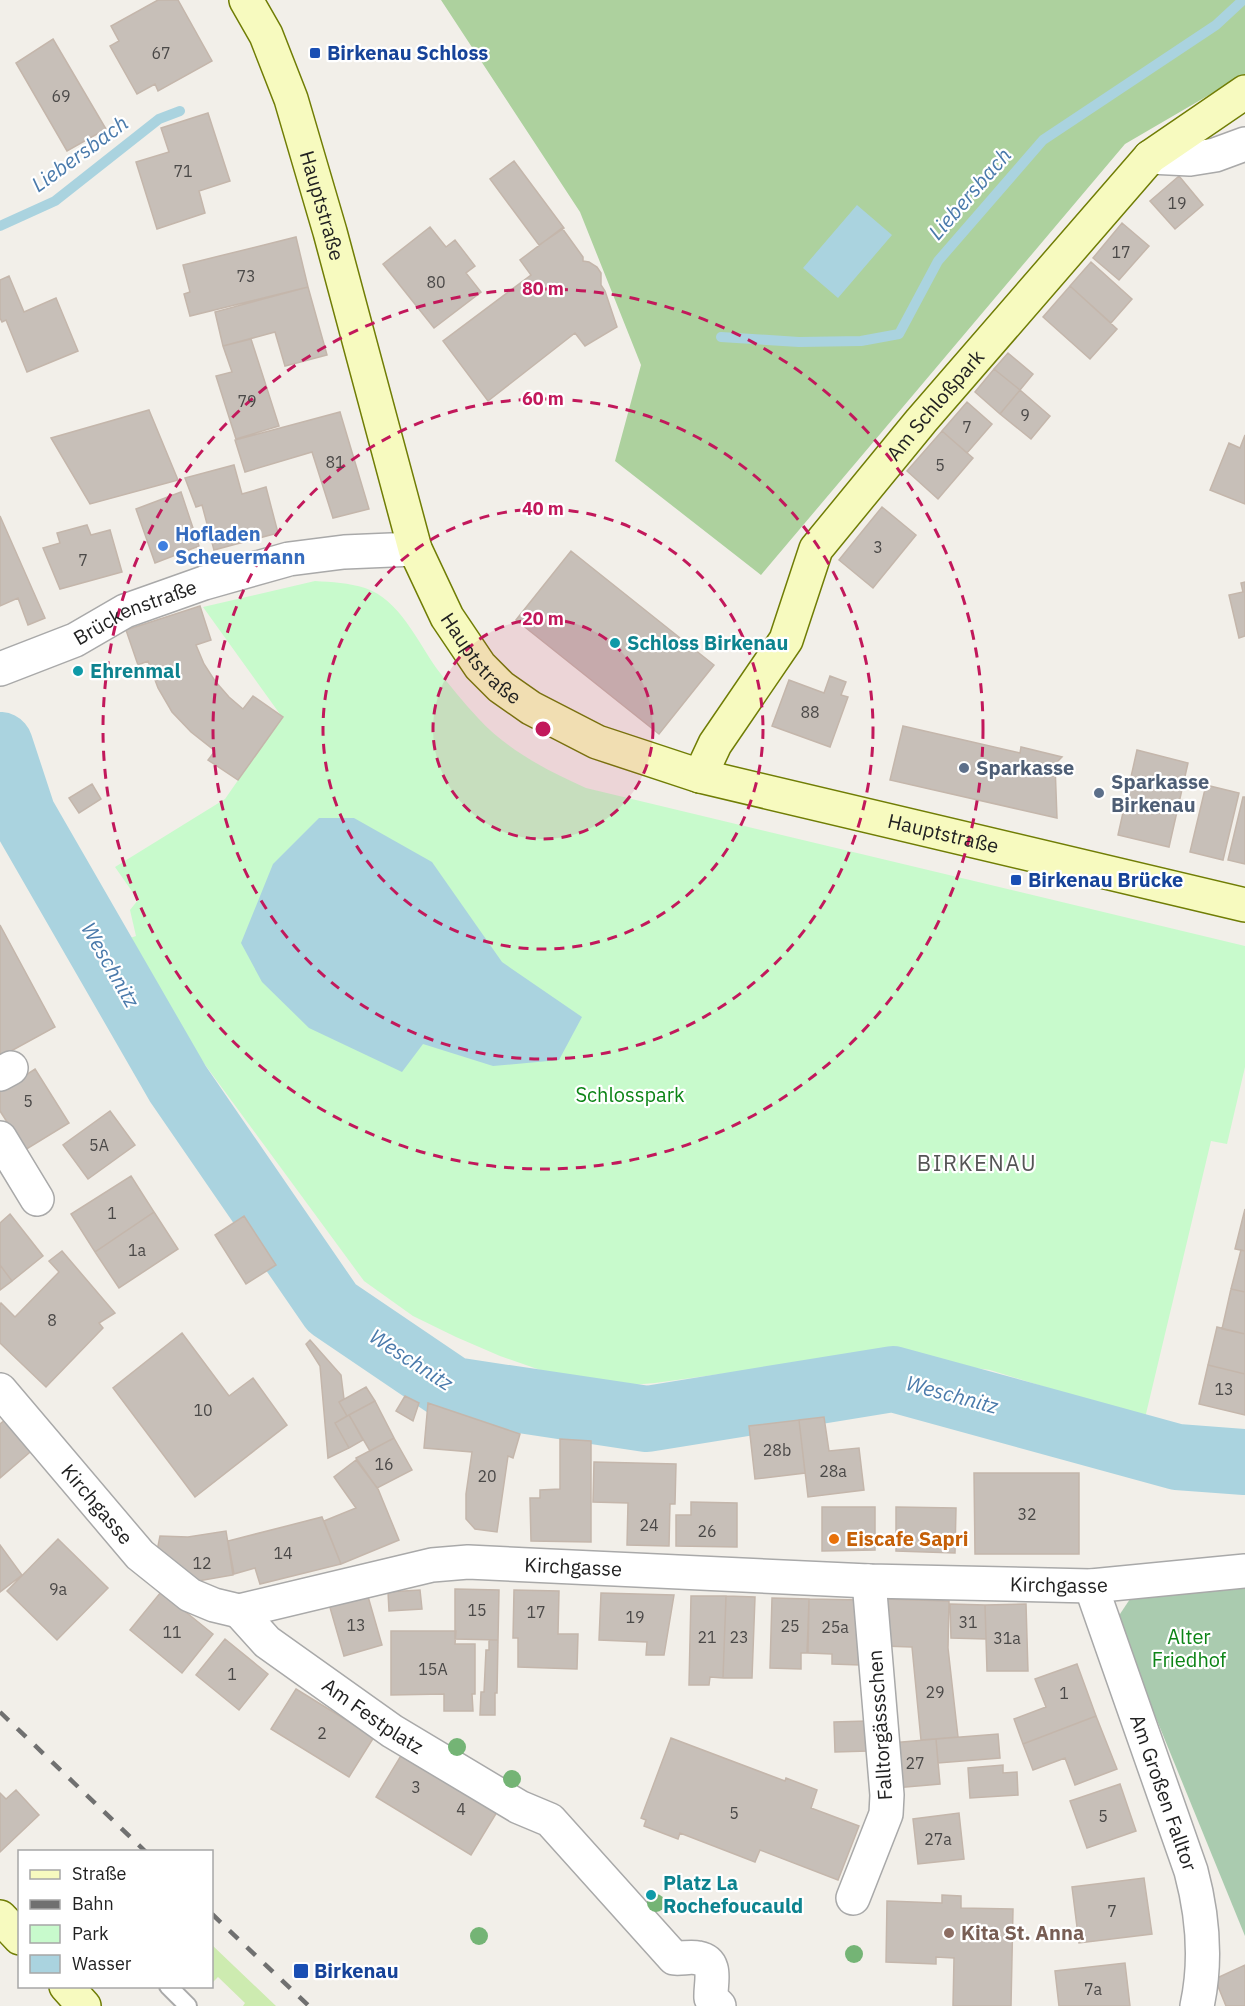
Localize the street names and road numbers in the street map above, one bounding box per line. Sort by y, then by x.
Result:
street label: Hauptstraße [294,147,351,263]
street label: Am Schloßpark [880,343,990,466]
street label: Brückenstraße [68,573,200,651]
street label: Hauptstraße [435,607,527,710]
street label: Hauptstraße [885,807,1001,859]
street label: Kirchgasse [55,1458,139,1550]
street label: Kirchgasse [524,1551,623,1582]
street label: Kirchgasse [1010,1570,1109,1599]
street label: Falltorgässschen [861,1649,898,1801]
street label: Am Festplatz [317,1671,429,1760]
street label: Am Großen Falltor [1124,1710,1204,1875]

